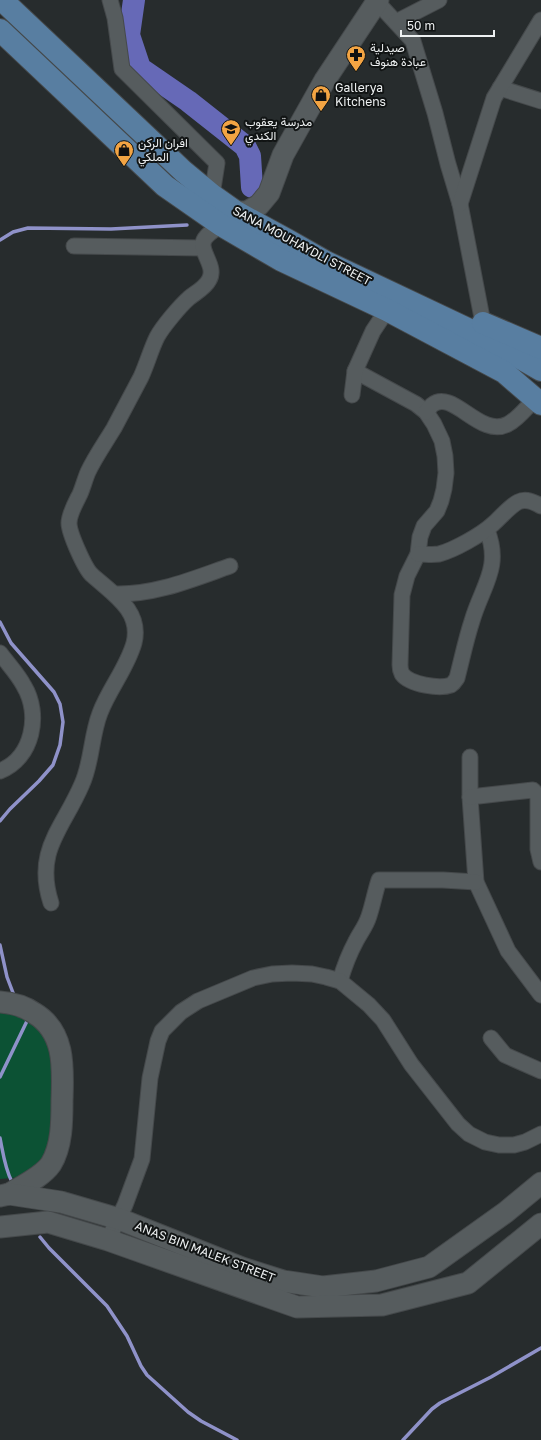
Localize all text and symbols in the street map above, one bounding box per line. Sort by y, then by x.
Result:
scale bar [401,12,494,38]
text: 50 m [407,18,435,33]
place label: صيدلية عبادة هنوف [370,40,426,70]
pharmacy icon: صيدلية عبادة هنوف [345,44,367,72]
place label: Gallerya Kitchens [335,80,386,109]
shop icon: Gallerya Kitchens [310,84,332,112]
place label: مدرسة يعقوب الكندي [245,114,312,146]
school or university icon: مدرسة يعقوب الكندي [220,118,242,146]
place label: افران الركن الملكي [138,135,188,167]
shop icon: افران الركن الملكي [113,139,135,167]
street label: SANA MOUHAYDLI STREET [230,203,375,289]
street label: ANAS BIN MALEK STREET [133,1218,278,1285]

